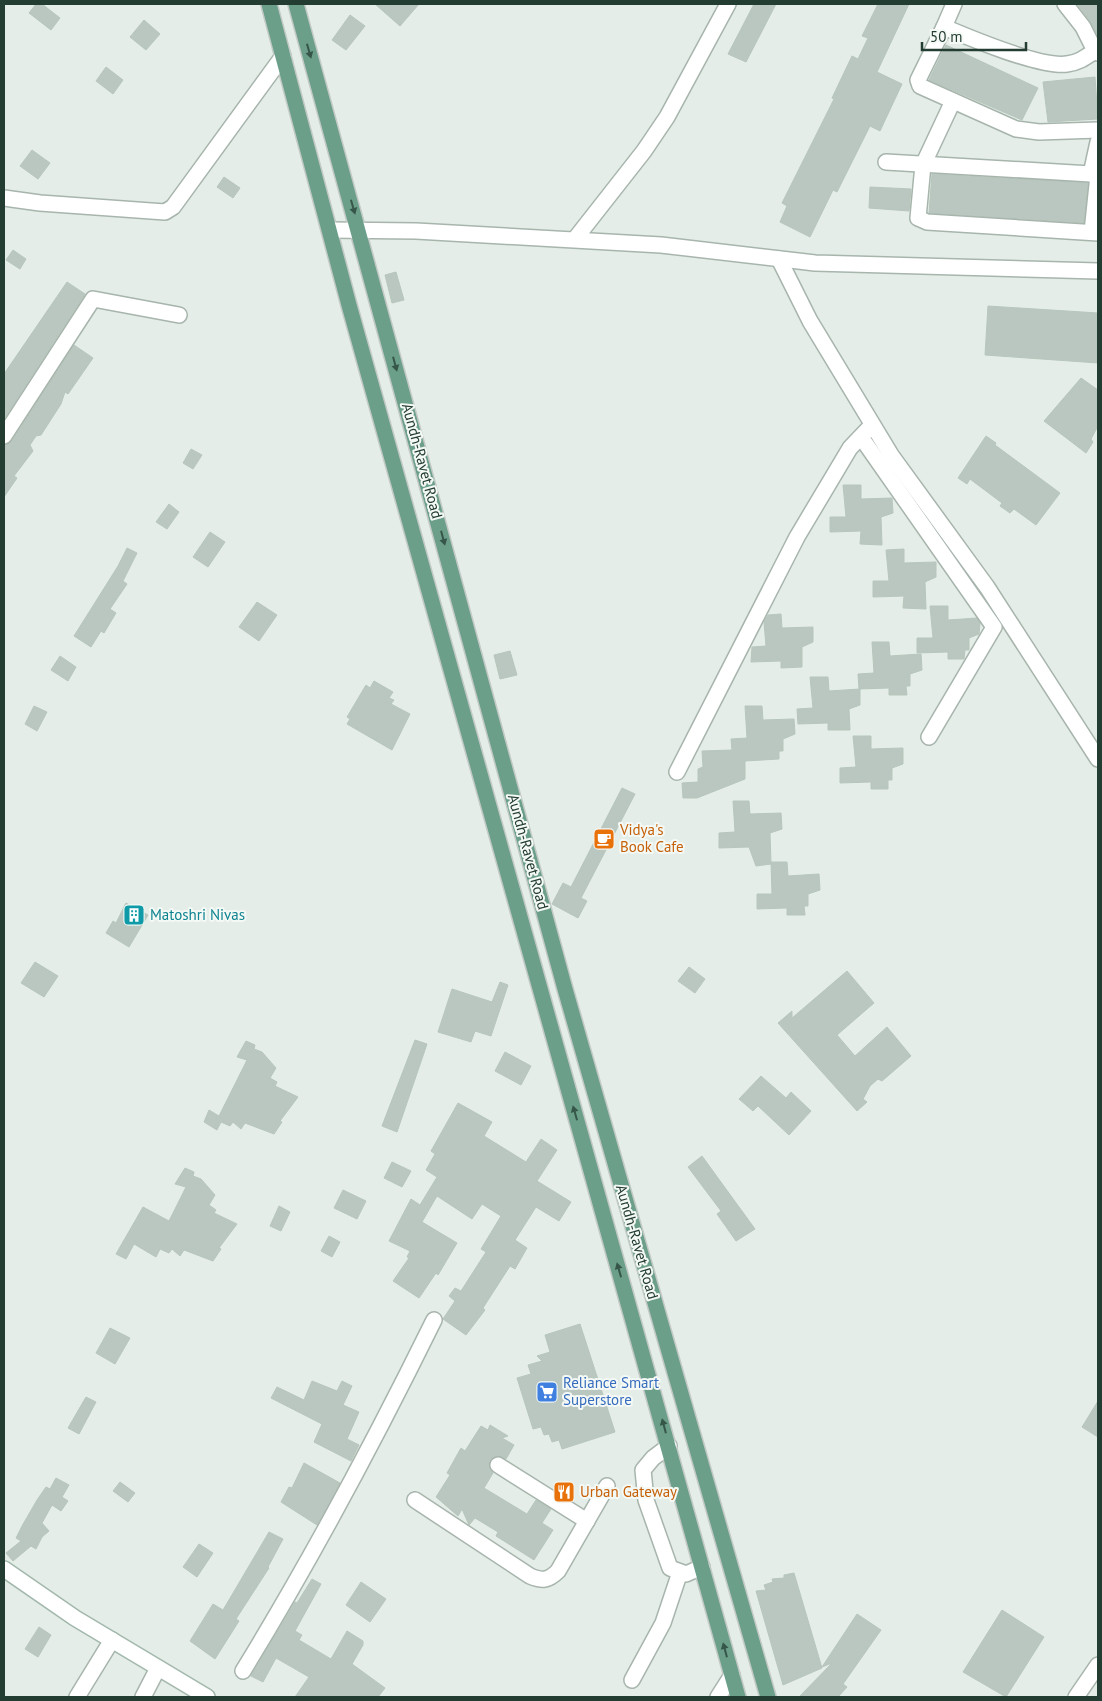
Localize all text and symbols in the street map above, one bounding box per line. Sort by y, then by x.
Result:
scale bar [922,20,1026,52]
text: 50 m [930,27,963,46]
one-way arrow [305,43,313,58]
one-way arrow [349,200,357,215]
one-way arrow [392,357,400,372]
street label: Aundh-Ravet Road [398,401,447,521]
one-way arrow [439,530,447,545]
street label: Aundh-Ravet Road [504,792,553,912]
place label: Vidya's Book Cafe [619,820,684,856]
cafe icon: Vidya's Book Cafe [592,827,616,851]
building icon: Matoshri Nivas [122,903,146,927]
place label: Matoshri Nivas [150,905,245,924]
one-way arrow [570,1106,578,1121]
street label: Aundh-Ravet Road [612,1182,663,1301]
one-way arrow [615,1262,623,1277]
place label: Reliance Smart Superstore [563,1373,659,1409]
supermarket icon: Reliance Smart Superstore [535,1380,559,1404]
one-way arrow [659,1418,667,1433]
restaurant icon: Urban Gateway [552,1480,576,1504]
place label: Urban Gateway [580,1482,677,1501]
one-way arrow [721,1643,729,1658]

